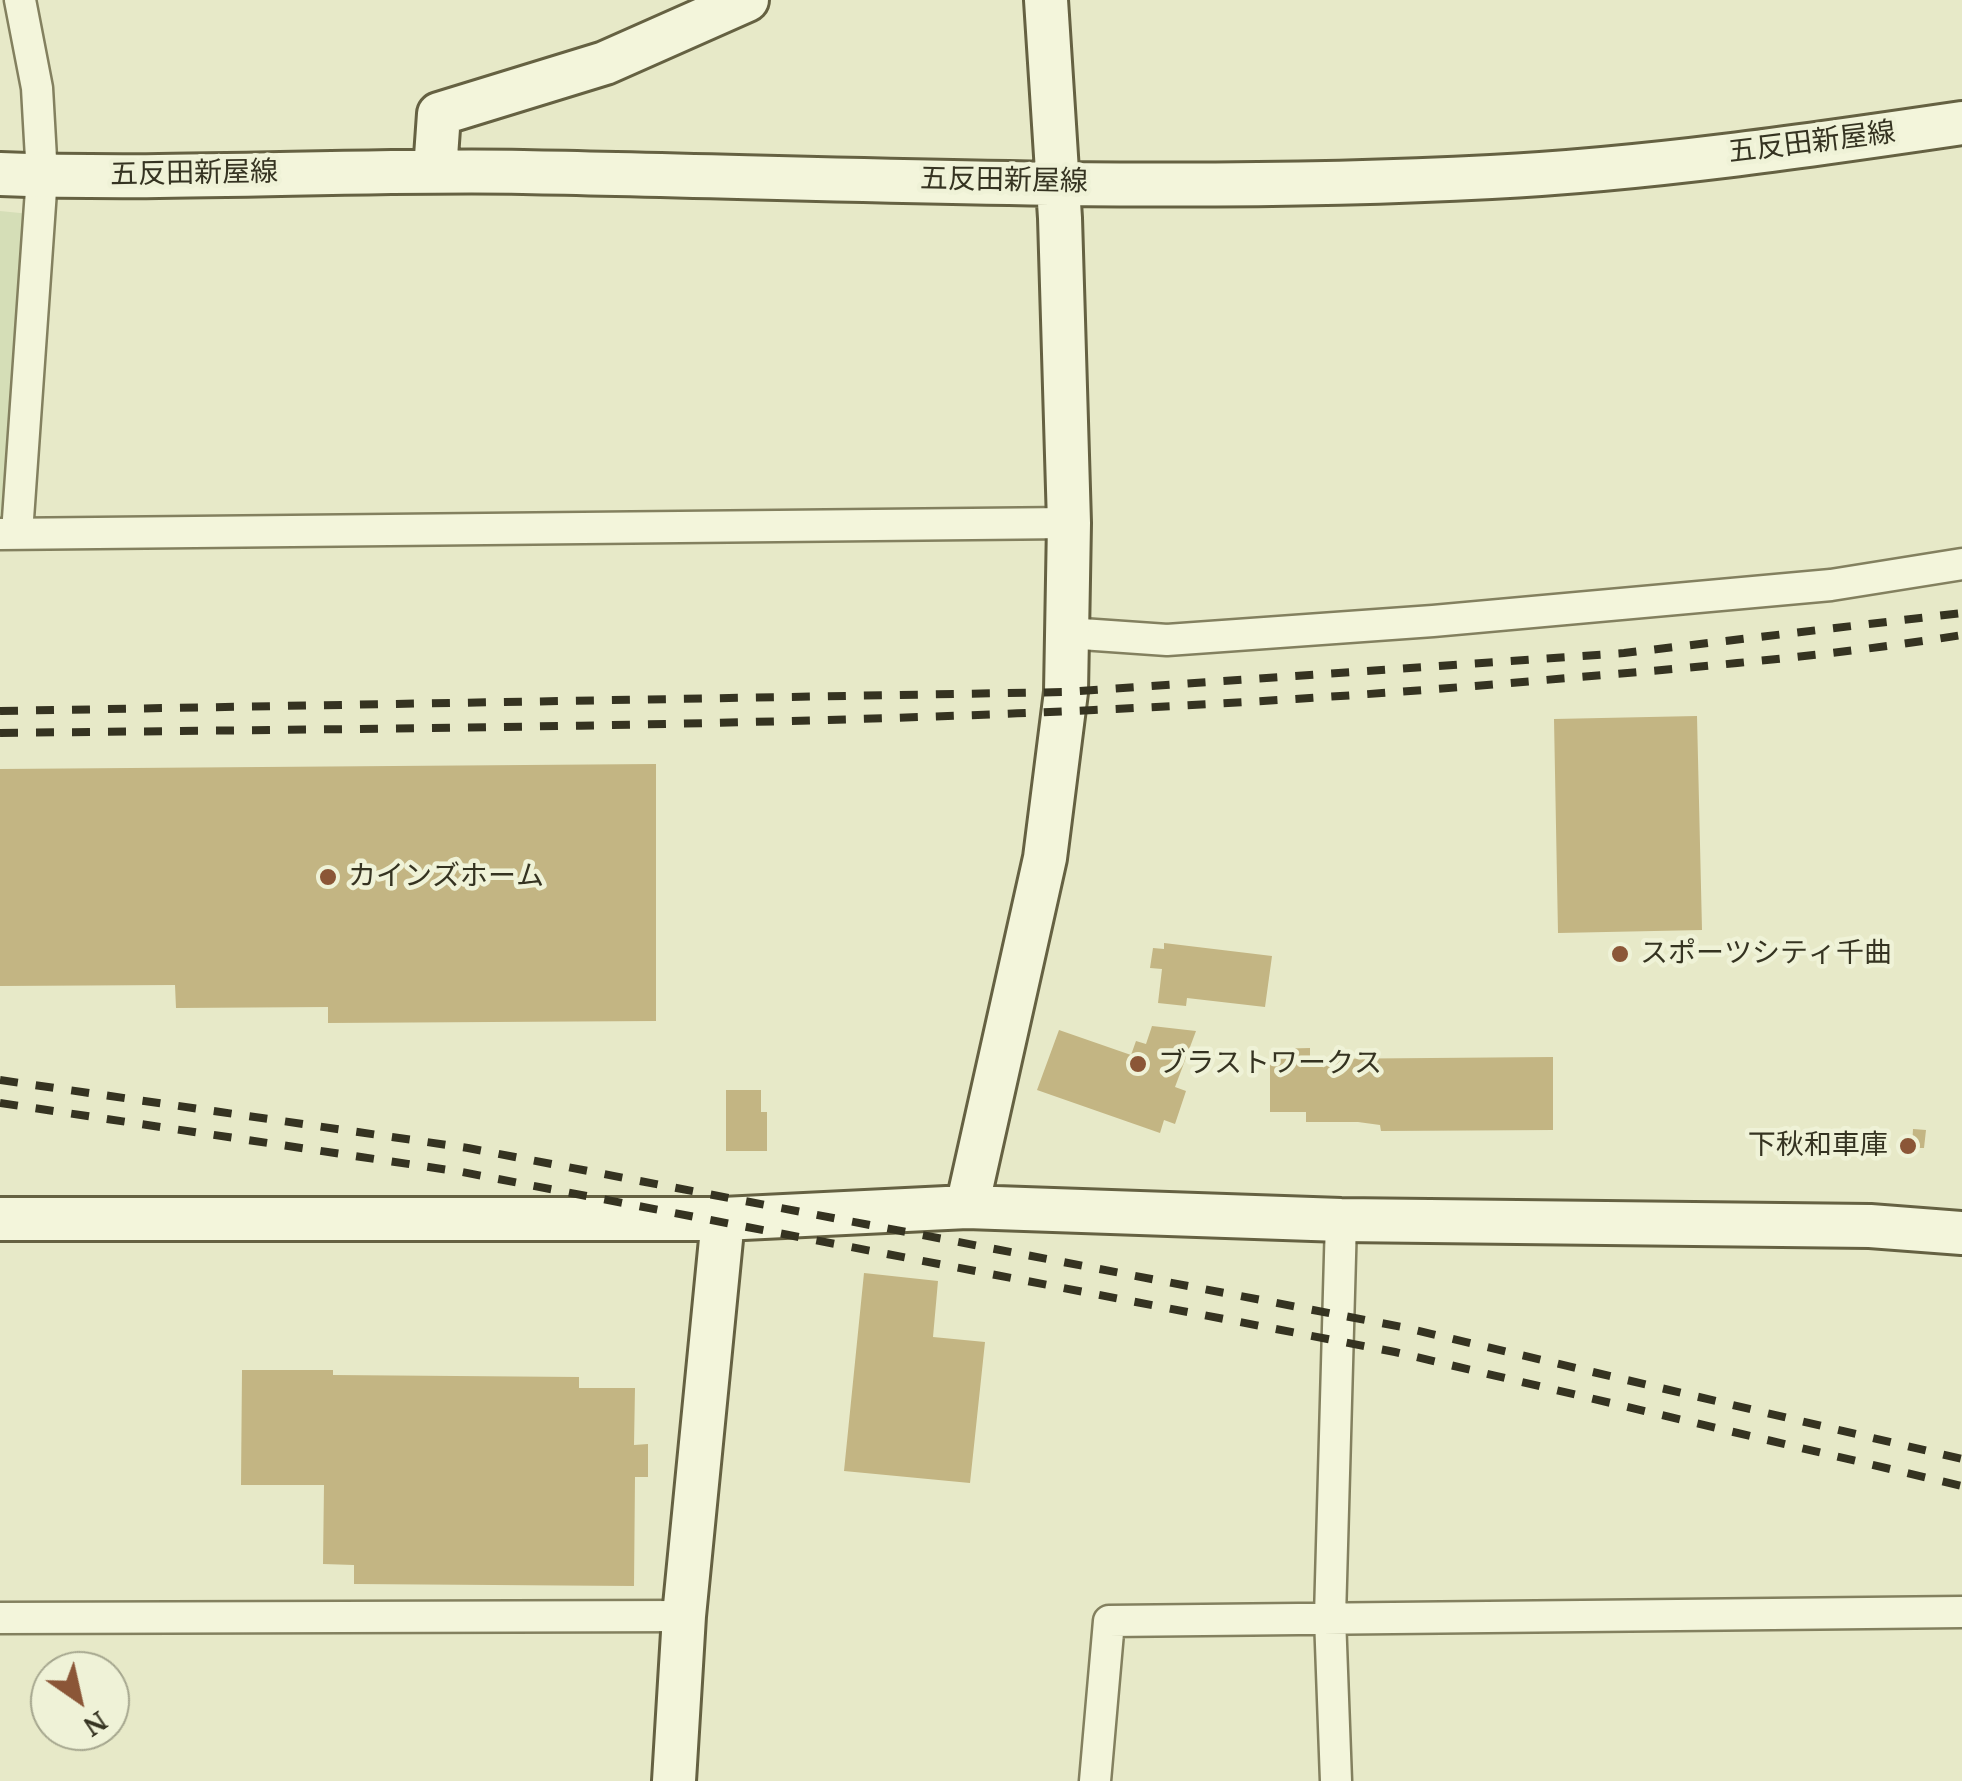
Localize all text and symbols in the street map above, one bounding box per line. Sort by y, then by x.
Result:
street label: 五反田新屋線 [1727,116,1897,170]
street label: 五反田新屋線 [110,156,278,192]
street label: 五反田新屋線 [920,163,1088,199]
place label: カインズホーム [348,860,544,894]
marker: カインズホーム [317,866,339,888]
place label: スポーツシティ千曲 [1640,937,1892,971]
marker: スポーツシティ千曲 [1609,943,1631,965]
place label: ブラストワークス [1158,1047,1382,1081]
marker: ブラストワークス [1127,1053,1149,1075]
place label: 下秋和車庫 [1748,1129,1888,1163]
marker: 下秋和車庫 [1897,1135,1919,1157]
north arrow [30,1651,130,1751]
text: N [77,1703,115,1746]

